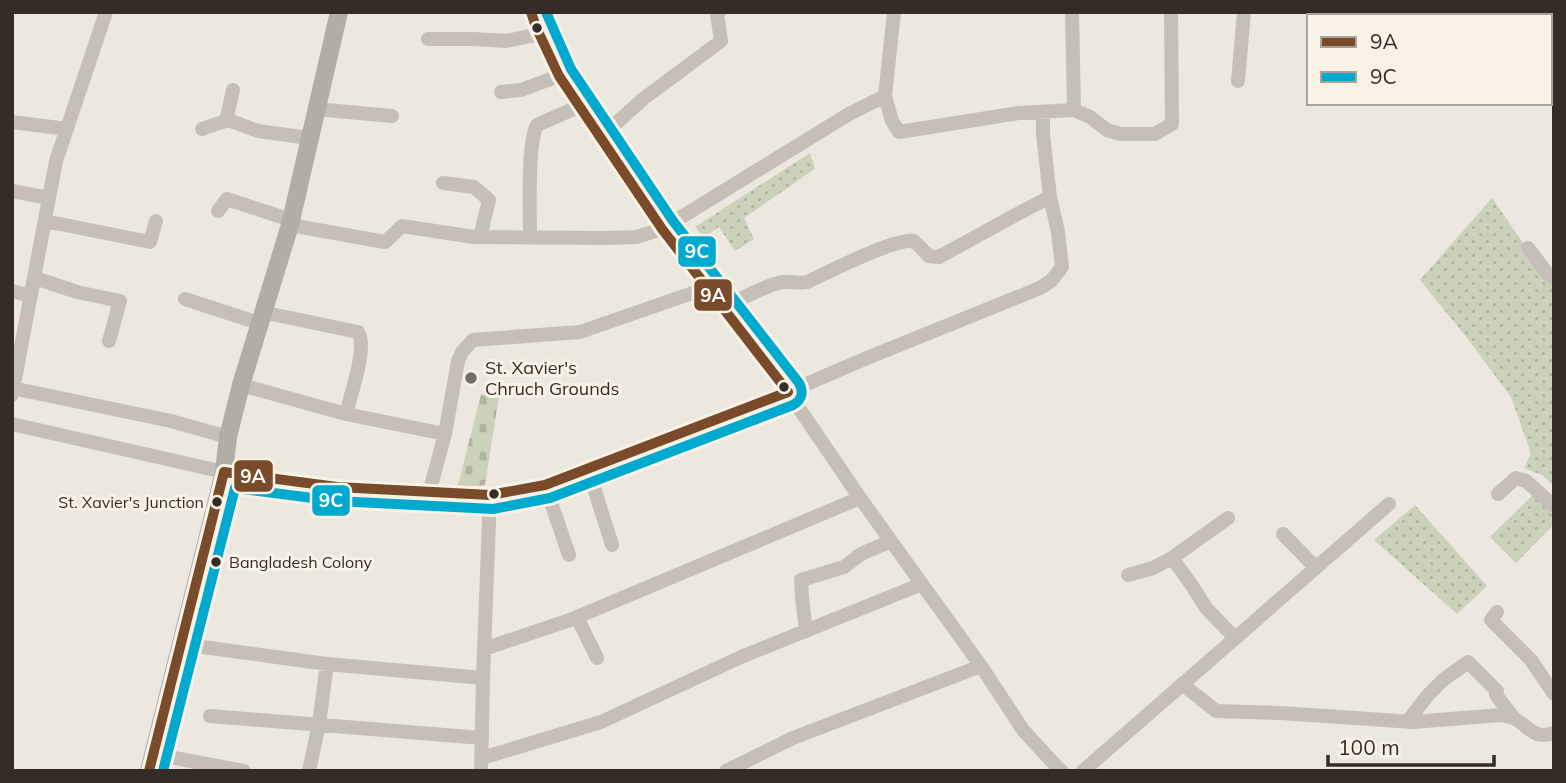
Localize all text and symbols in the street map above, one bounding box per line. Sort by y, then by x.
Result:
legend [1307,14,1552,105]
unlabelled marker [530,21,544,35]
text: 9A [1370,28,1399,54]
text: 9C [1370,63,1397,89]
line badge: 9C [677,235,717,268]
text: 9C [685,239,709,263]
line badge: 9A [693,278,733,312]
text: 9A [700,283,727,307]
place label: St. Xavier's Chruch Grounds [485,356,620,400]
marker: St. Xavier's Chruch Grounds [463,370,479,386]
unlabelled marker [777,380,791,394]
line badge: 9A [233,459,274,493]
text: 9A [240,464,267,488]
line badge: 9C [311,484,351,517]
unlabelled marker [487,487,501,501]
text: 9C [319,488,343,512]
place label: St. Xavier's Junction [58,492,204,512]
marker: St. Xavier's Junction [210,495,224,509]
place label: Bangladesh Colony [229,552,372,572]
marker: Bangladesh Colony [209,555,223,569]
scale bar [1328,724,1494,768]
text: 100 m [1338,734,1400,760]

